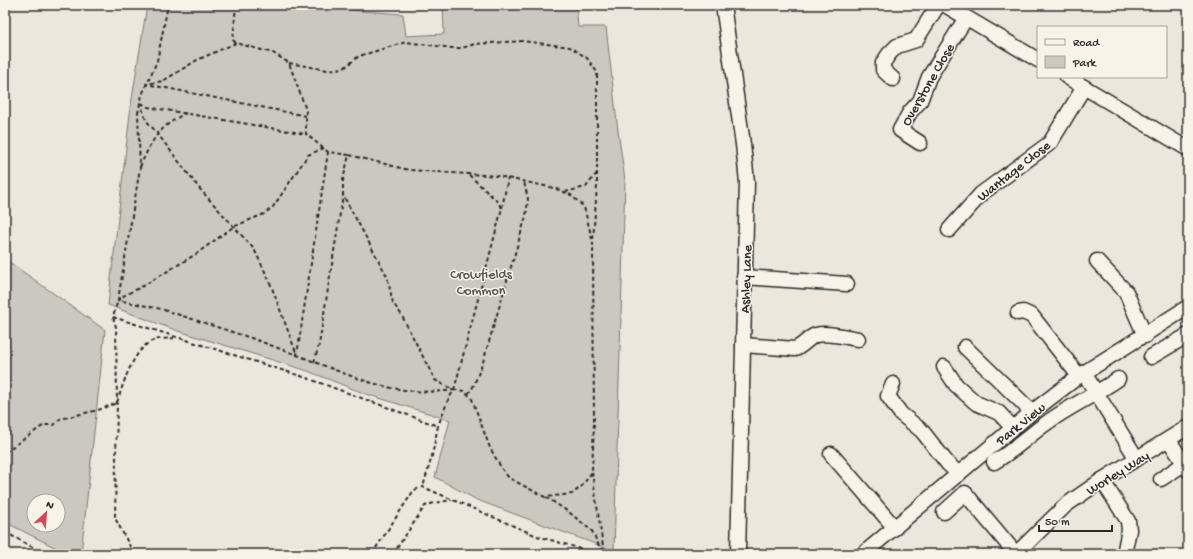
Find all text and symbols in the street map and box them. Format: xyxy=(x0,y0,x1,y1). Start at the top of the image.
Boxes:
legend xyxy=(1037,26,1167,78)
text: Road xyxy=(1073,37,1100,51)
street label: Overstone Close xyxy=(899,40,960,130)
text: Park xyxy=(1072,57,1098,71)
street label: Wantage Close xyxy=(974,138,1055,206)
street label: Ashley Lane xyxy=(738,244,757,313)
park label: Crowfields Common xyxy=(450,267,513,300)
street label: Park View xyxy=(993,400,1050,451)
street label: Worley Way xyxy=(1084,448,1153,500)
north arrow xyxy=(26,493,66,533)
text: N xyxy=(44,499,55,513)
scale bar xyxy=(1039,507,1112,533)
text: 50 m xyxy=(1045,516,1070,530)

